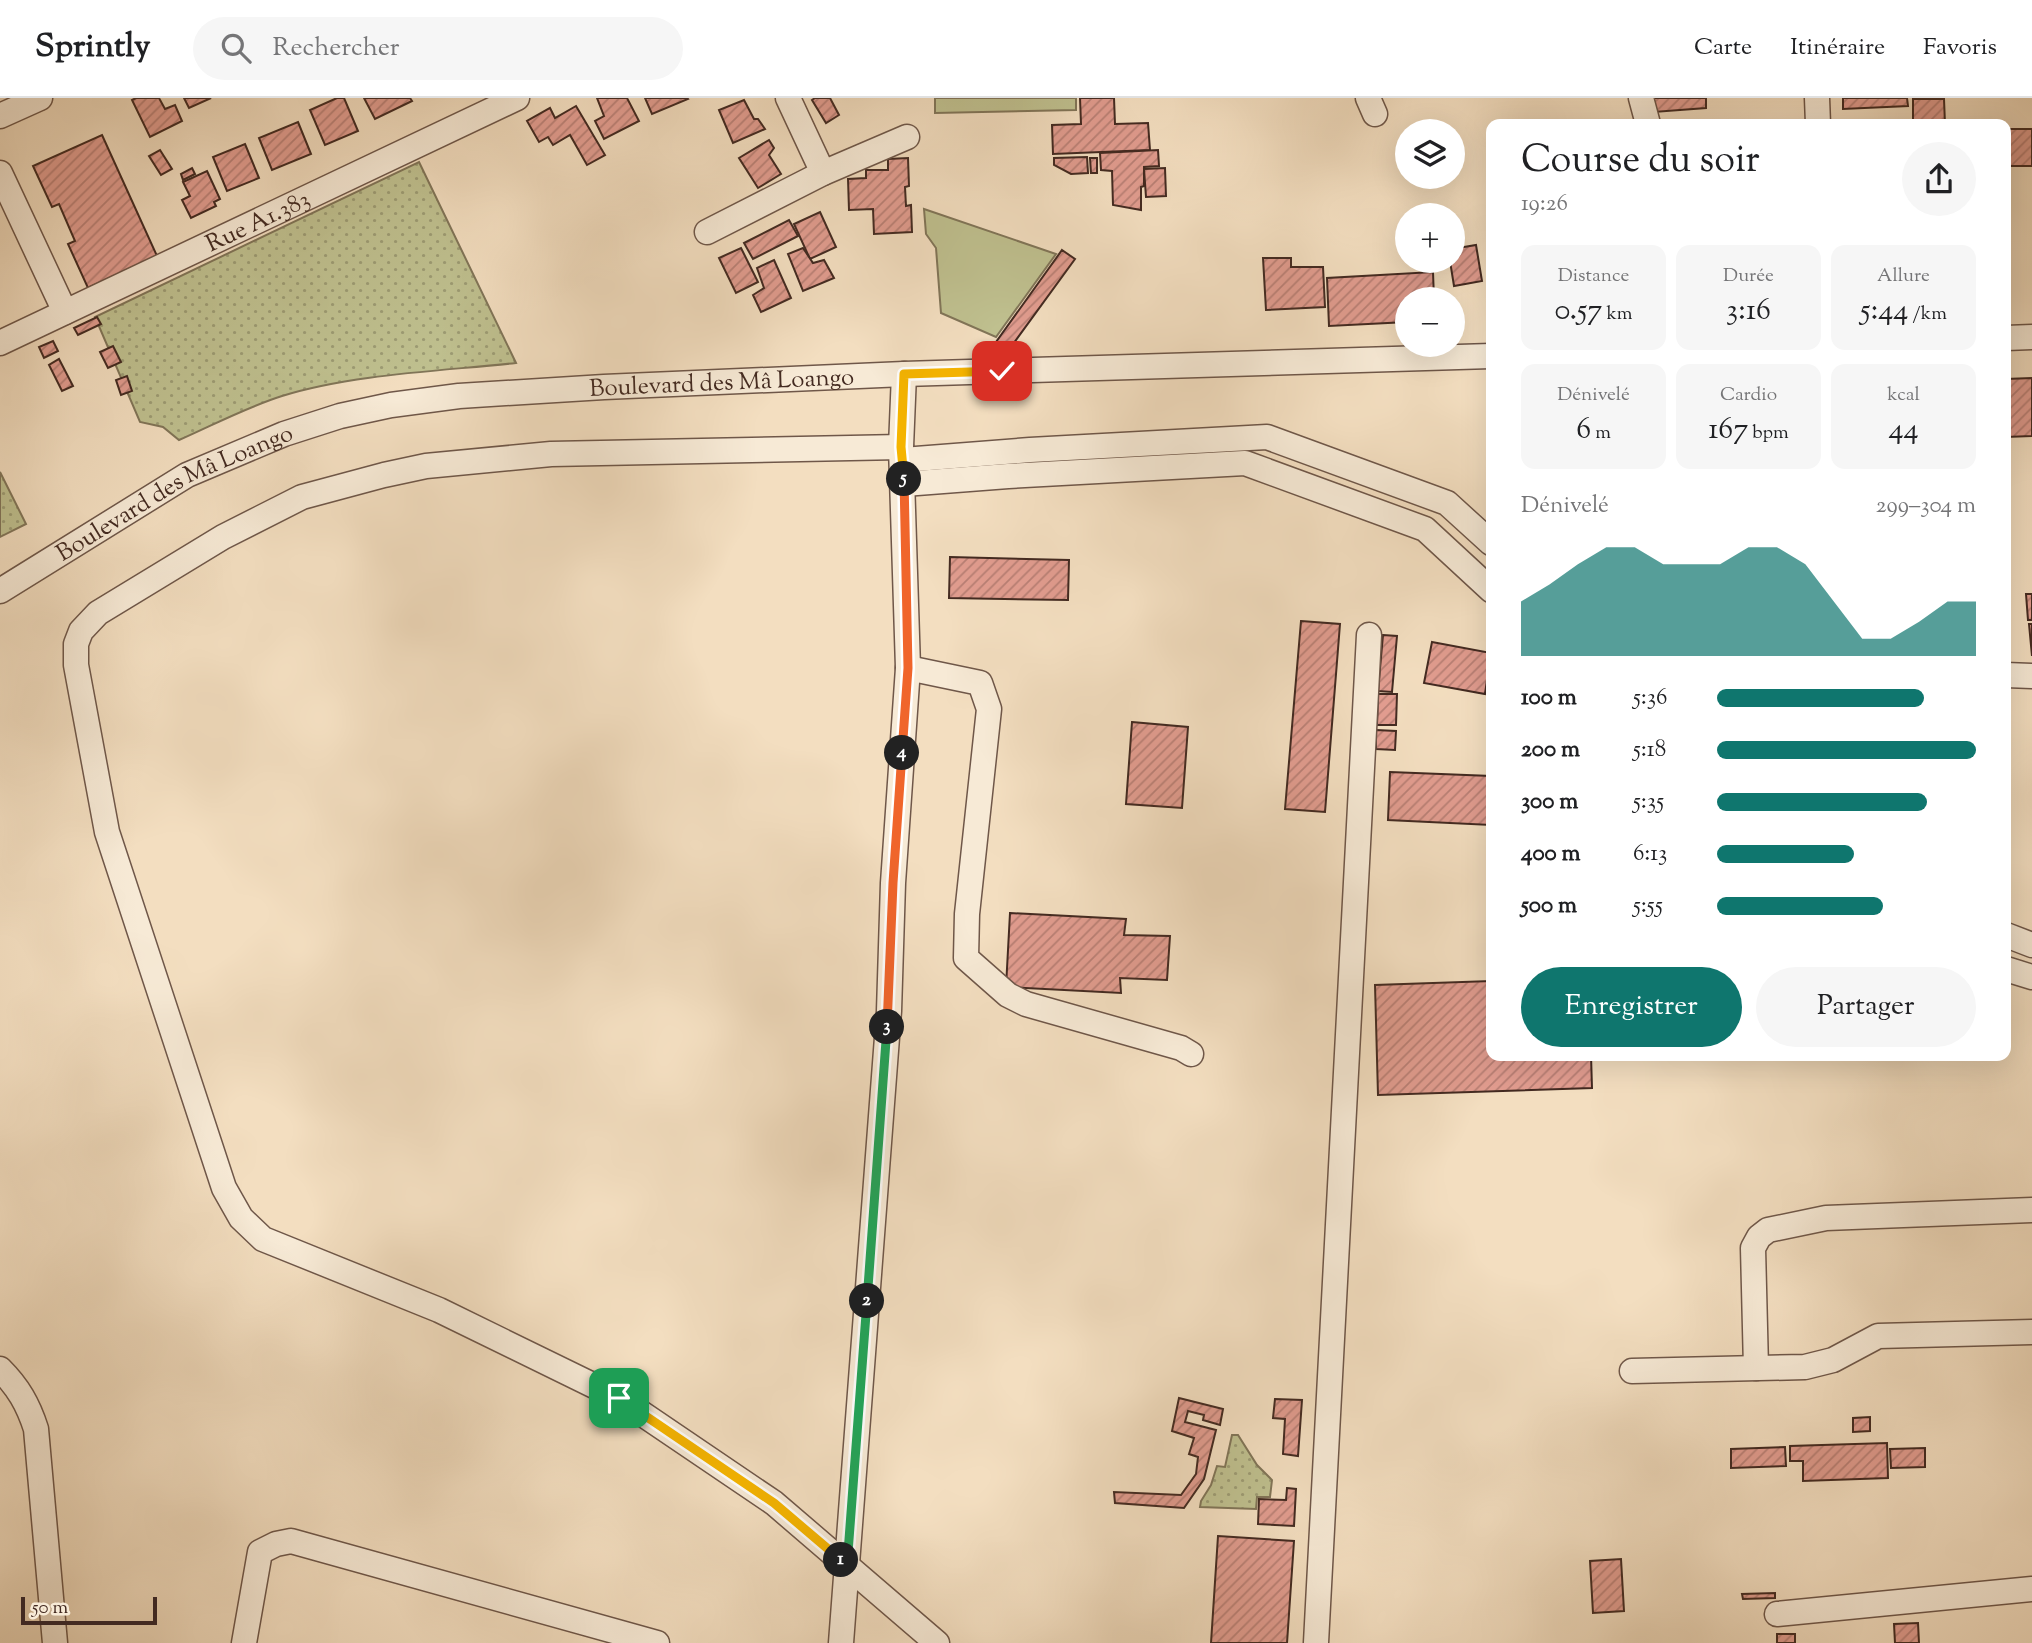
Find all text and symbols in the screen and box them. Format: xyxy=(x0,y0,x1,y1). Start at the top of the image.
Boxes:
search box xyxy=(193,17,683,80)
text: Sprintly xyxy=(35,24,151,72)
icon: search xyxy=(217,29,255,67)
text: Rechercher xyxy=(273,30,400,67)
text: Carte xyxy=(1694,31,1752,65)
text: Itinéraire xyxy=(1790,31,1885,65)
text: Favoris xyxy=(1923,31,1997,65)
map controls xyxy=(1395,119,1465,357)
button: layers xyxy=(1395,119,1465,189)
text: Course du soir xyxy=(1521,135,1760,189)
button: share xyxy=(1902,142,1976,216)
street label: Rue A1.383 xyxy=(201,183,316,262)
text: 19:26 xyxy=(1521,188,1568,221)
button: + xyxy=(1395,203,1465,273)
text: Distance xyxy=(1558,263,1629,290)
text: Durée xyxy=(1723,263,1774,290)
text: Allure xyxy=(1877,263,1930,290)
button: − xyxy=(1395,287,1465,357)
text: 0.57 xyxy=(1554,290,1602,333)
text: 3:16 xyxy=(1726,290,1771,333)
text: 5:44 xyxy=(1860,290,1908,333)
text: km xyxy=(1602,301,1633,328)
text: /km xyxy=(1908,301,1947,328)
pin xyxy=(972,341,1032,401)
icon: check xyxy=(983,352,1021,390)
street label: Boulevard des Mâ Loango xyxy=(588,361,855,407)
text: Dénivelé xyxy=(1557,382,1630,409)
text: Cardio xyxy=(1720,382,1777,409)
text: kcal xyxy=(1887,382,1920,409)
text: 6 xyxy=(1576,409,1591,452)
text: 167 xyxy=(1708,409,1748,452)
text: 44 xyxy=(1888,409,1919,452)
street label: Boulevard des Mâ Loango xyxy=(50,417,298,571)
text: m xyxy=(1591,420,1611,447)
text: bpm xyxy=(1748,420,1789,447)
pin: 5 xyxy=(886,462,922,496)
text: 5 xyxy=(900,465,907,492)
text: Dénivelé xyxy=(1521,490,1609,523)
text: 299–304 m xyxy=(1876,490,1976,523)
text: 100 m xyxy=(1521,682,1577,715)
text: 5:36 xyxy=(1633,682,1667,715)
text: 200 m xyxy=(1521,734,1580,767)
text: 5:18 xyxy=(1633,734,1666,767)
pin: 4 xyxy=(884,736,920,770)
text: 4 xyxy=(897,739,906,766)
text: 300 m xyxy=(1521,786,1578,819)
text: 5:35 xyxy=(1633,786,1664,819)
text: 400 m xyxy=(1521,838,1581,871)
text: 6:13 xyxy=(1633,838,1667,871)
text: 500 m xyxy=(1521,890,1577,923)
text: 5:55 xyxy=(1633,890,1663,923)
button: Enregistrer xyxy=(1521,967,1742,1047)
button: Partager xyxy=(1756,967,1976,1047)
pin: 3 xyxy=(870,1010,904,1044)
text: 3 xyxy=(883,1013,890,1040)
pin: 2 xyxy=(850,1284,884,1318)
text: 2 xyxy=(862,1287,871,1314)
pin xyxy=(589,1368,649,1428)
icon: arrive xyxy=(600,1379,638,1417)
pin: 1 xyxy=(824,1542,858,1578)
text: 1 xyxy=(837,1546,844,1573)
scale bar xyxy=(21,1594,158,1626)
text: 50 m xyxy=(32,1595,68,1622)

